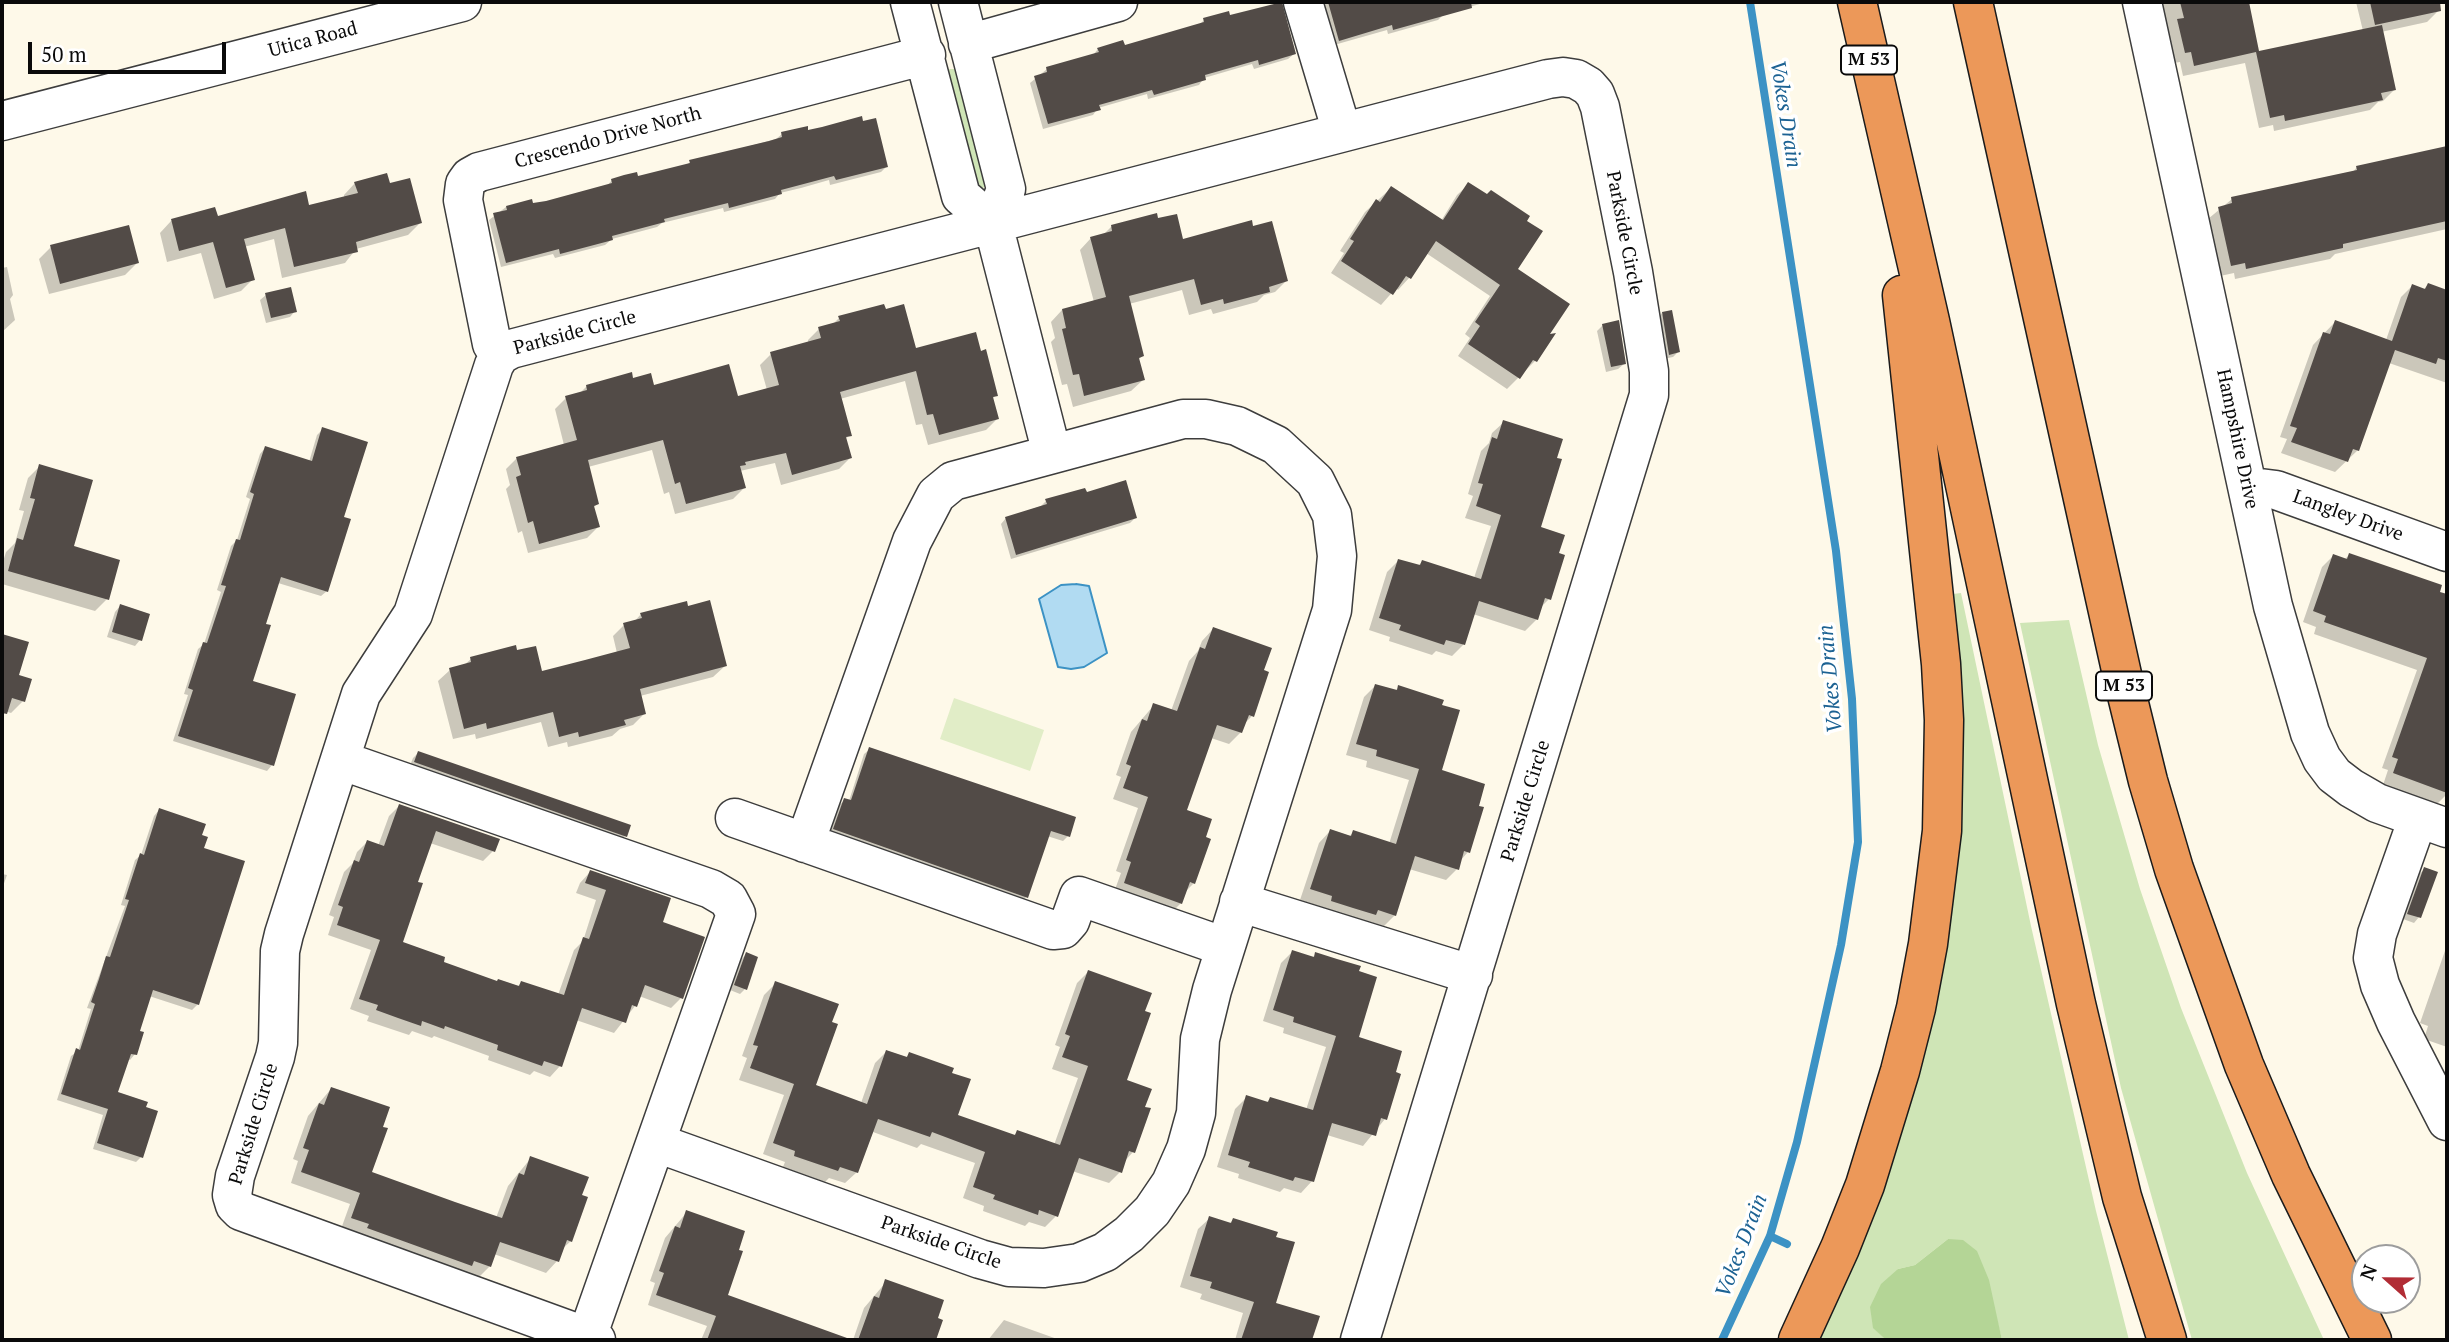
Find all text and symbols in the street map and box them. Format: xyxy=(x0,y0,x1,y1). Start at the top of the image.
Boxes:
street label: Utica Road xyxy=(266,17,360,63)
scale bar xyxy=(32,28,229,72)
text: 50 m xyxy=(41,40,87,68)
road number: M 53 xyxy=(1841,46,1897,74)
water label: Vokes Drain xyxy=(1764,58,1806,170)
street label: Crescendo Drive North xyxy=(512,102,704,174)
street label: Parkside Circle xyxy=(1601,169,1647,297)
street label: Parkside Circle xyxy=(511,306,639,360)
street label: Hampshire Drive xyxy=(2211,367,2263,511)
street label: Langley Drive xyxy=(2290,485,2406,547)
water label: Vokes Drain xyxy=(1814,624,1848,734)
road number: M 53 xyxy=(2096,672,2152,700)
street label: Parkside Circle xyxy=(1497,737,1555,865)
street label: Parkside Circle xyxy=(225,1060,283,1188)
water label: Vokes Drain xyxy=(1711,1191,1773,1301)
street label: Parkside Circle xyxy=(878,1212,1004,1274)
north arrow xyxy=(2351,1244,2421,1314)
text: N xyxy=(2354,1261,2382,1283)

